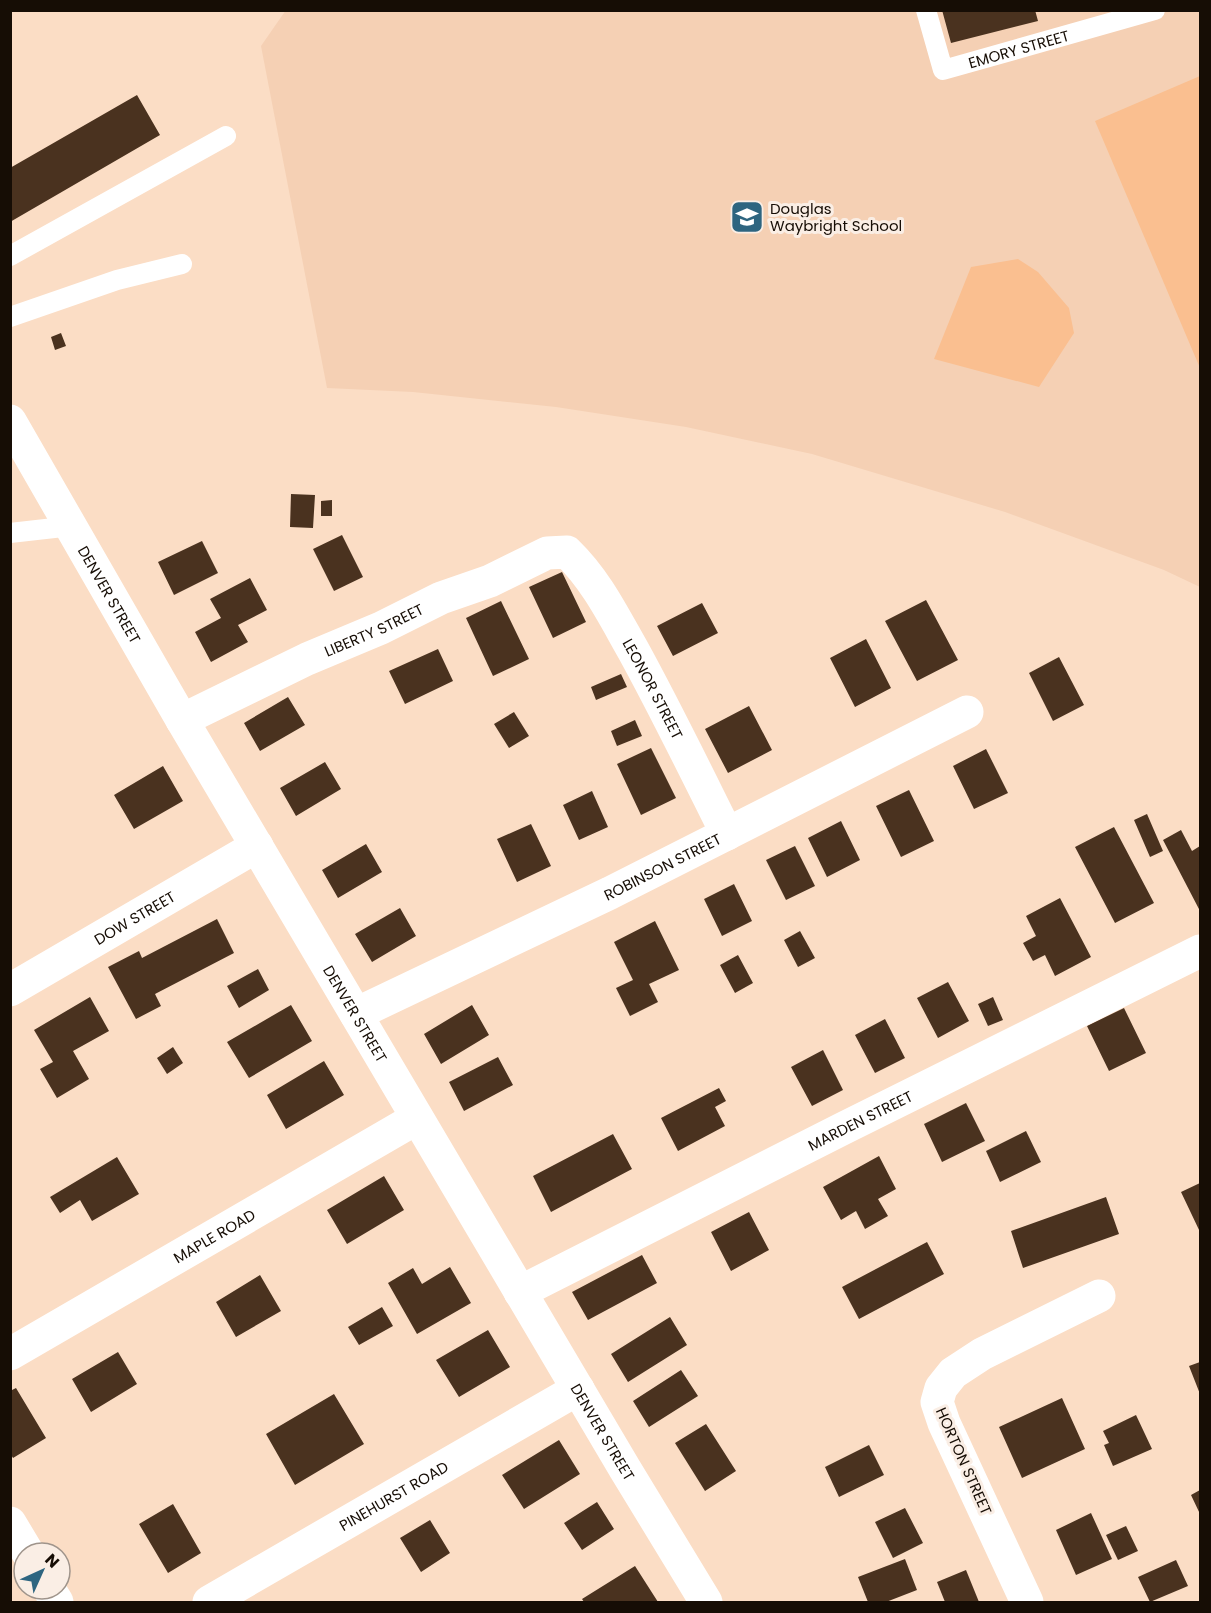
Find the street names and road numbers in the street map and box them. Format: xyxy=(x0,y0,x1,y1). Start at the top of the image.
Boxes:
street label: EMORY STREET xyxy=(966,24,1072,73)
street label: DENVER STREET xyxy=(73,542,146,647)
street label: LIBERTY STREET xyxy=(321,598,427,661)
street label: LEONOR STREET xyxy=(618,634,688,743)
street label: ROBINSON STREET xyxy=(600,828,725,905)
street label: DOW STREET xyxy=(90,886,179,949)
street label: DENVER STREET xyxy=(319,961,393,1066)
street label: MARDEN STREET xyxy=(804,1085,916,1155)
street label: MAPLE ROAD xyxy=(169,1204,259,1268)
street label: DENVER STREET xyxy=(566,1379,640,1484)
street label: HORTON STREET xyxy=(931,1404,997,1518)
street label: PINEHURST ROAD xyxy=(335,1456,452,1535)

